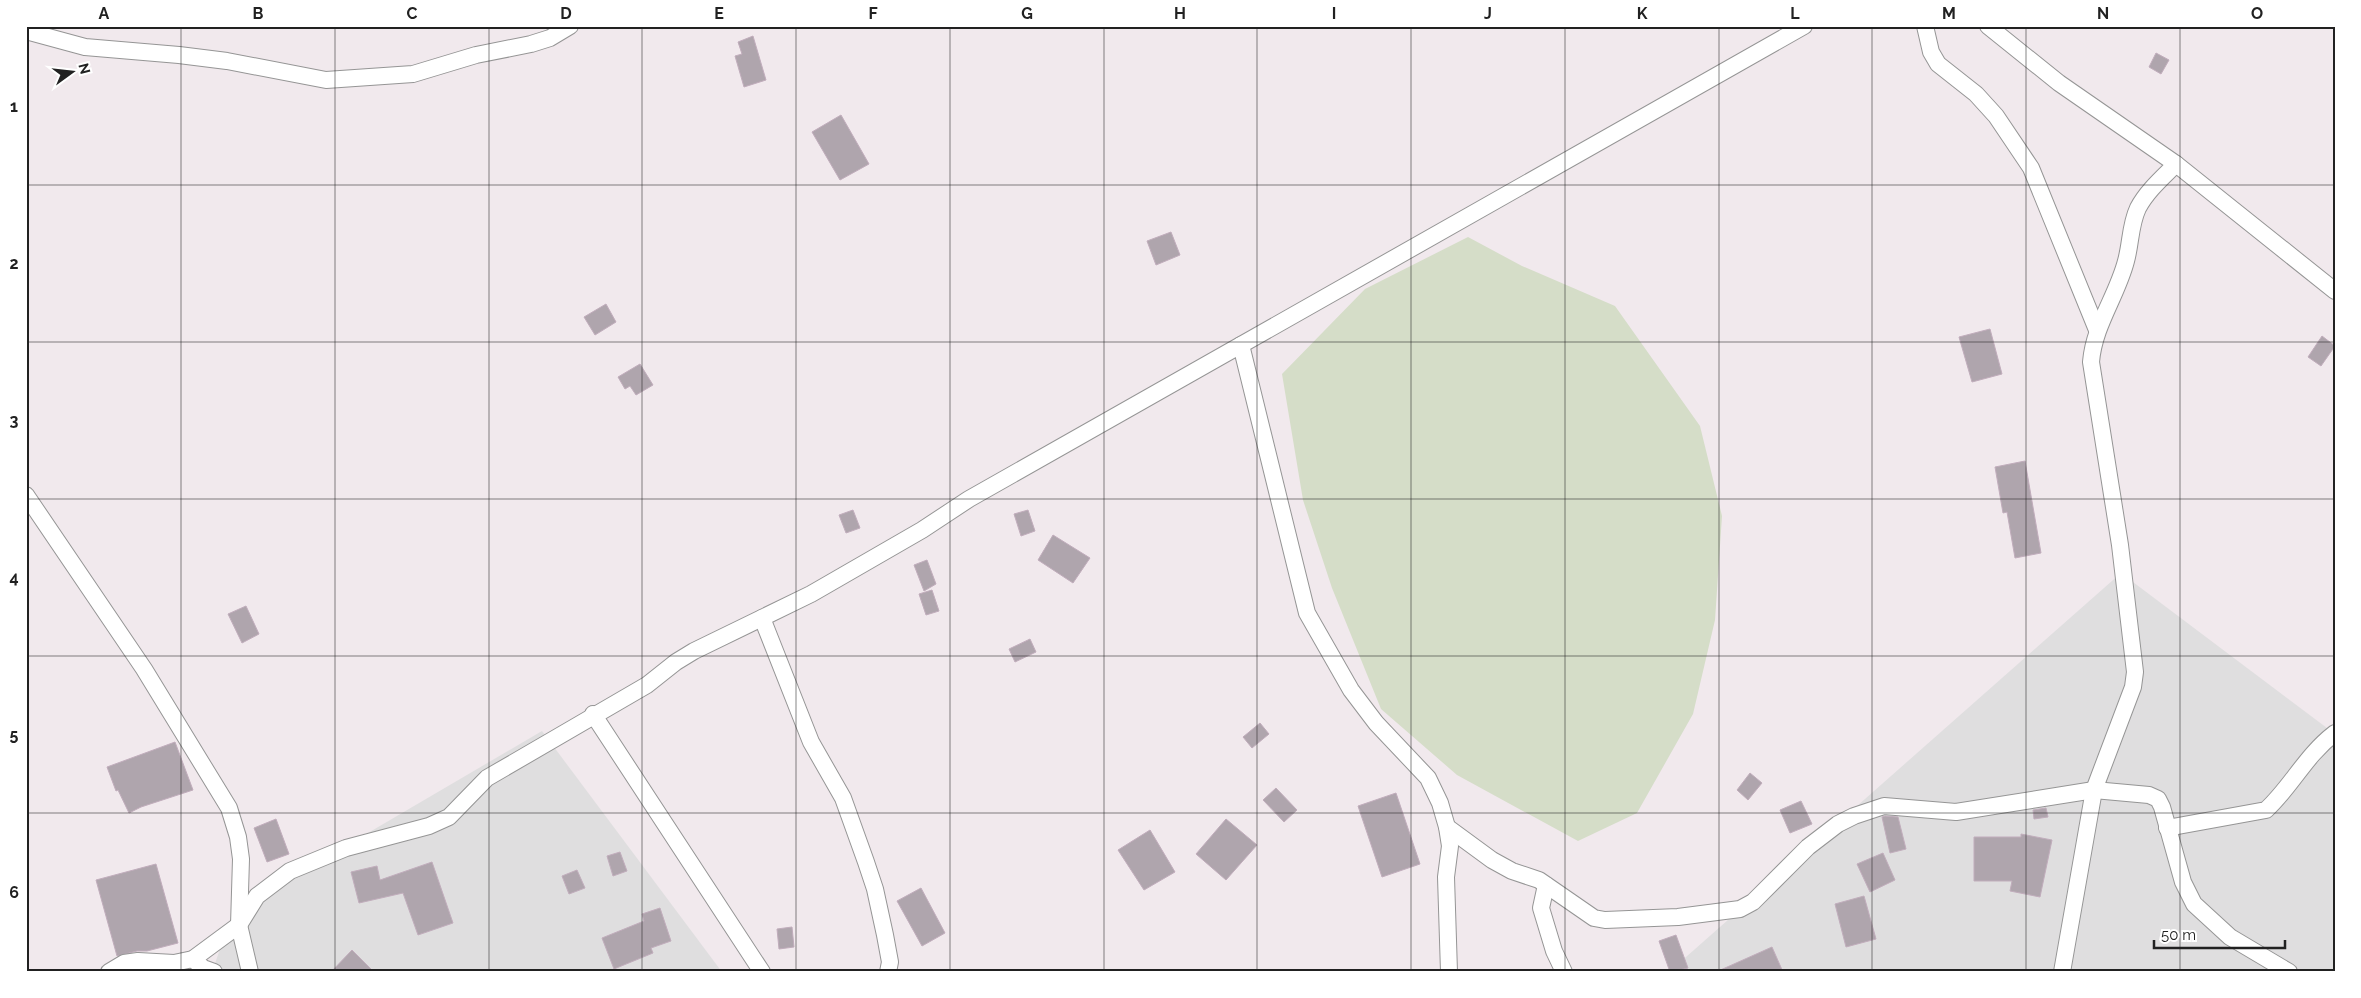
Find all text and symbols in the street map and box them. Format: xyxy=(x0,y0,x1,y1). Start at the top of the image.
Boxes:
text: A xyxy=(99,4,110,23)
text: B xyxy=(253,4,264,23)
text: C xyxy=(407,4,418,23)
text: D xyxy=(560,4,572,23)
text: E xyxy=(714,4,724,23)
text: F xyxy=(868,4,878,23)
text: G xyxy=(1021,4,1033,23)
text: H xyxy=(1174,4,1186,23)
text: I xyxy=(1332,4,1336,23)
text: J xyxy=(1484,4,1492,23)
text: K xyxy=(1637,4,1648,23)
text: L xyxy=(1790,4,1800,23)
text: M xyxy=(1942,4,1956,23)
text: N xyxy=(2097,4,2109,23)
text: O xyxy=(2251,4,2263,23)
north arrow xyxy=(48,48,98,98)
text: N xyxy=(75,61,94,76)
text: 1 xyxy=(10,97,18,116)
text: 2 xyxy=(9,254,19,273)
text: 3 xyxy=(10,411,19,430)
text: 4 xyxy=(9,568,19,587)
text: 5 xyxy=(10,725,19,744)
text: 6 xyxy=(9,883,19,902)
scale bar xyxy=(2154,918,2285,950)
text: 50 m xyxy=(2161,926,2196,944)

